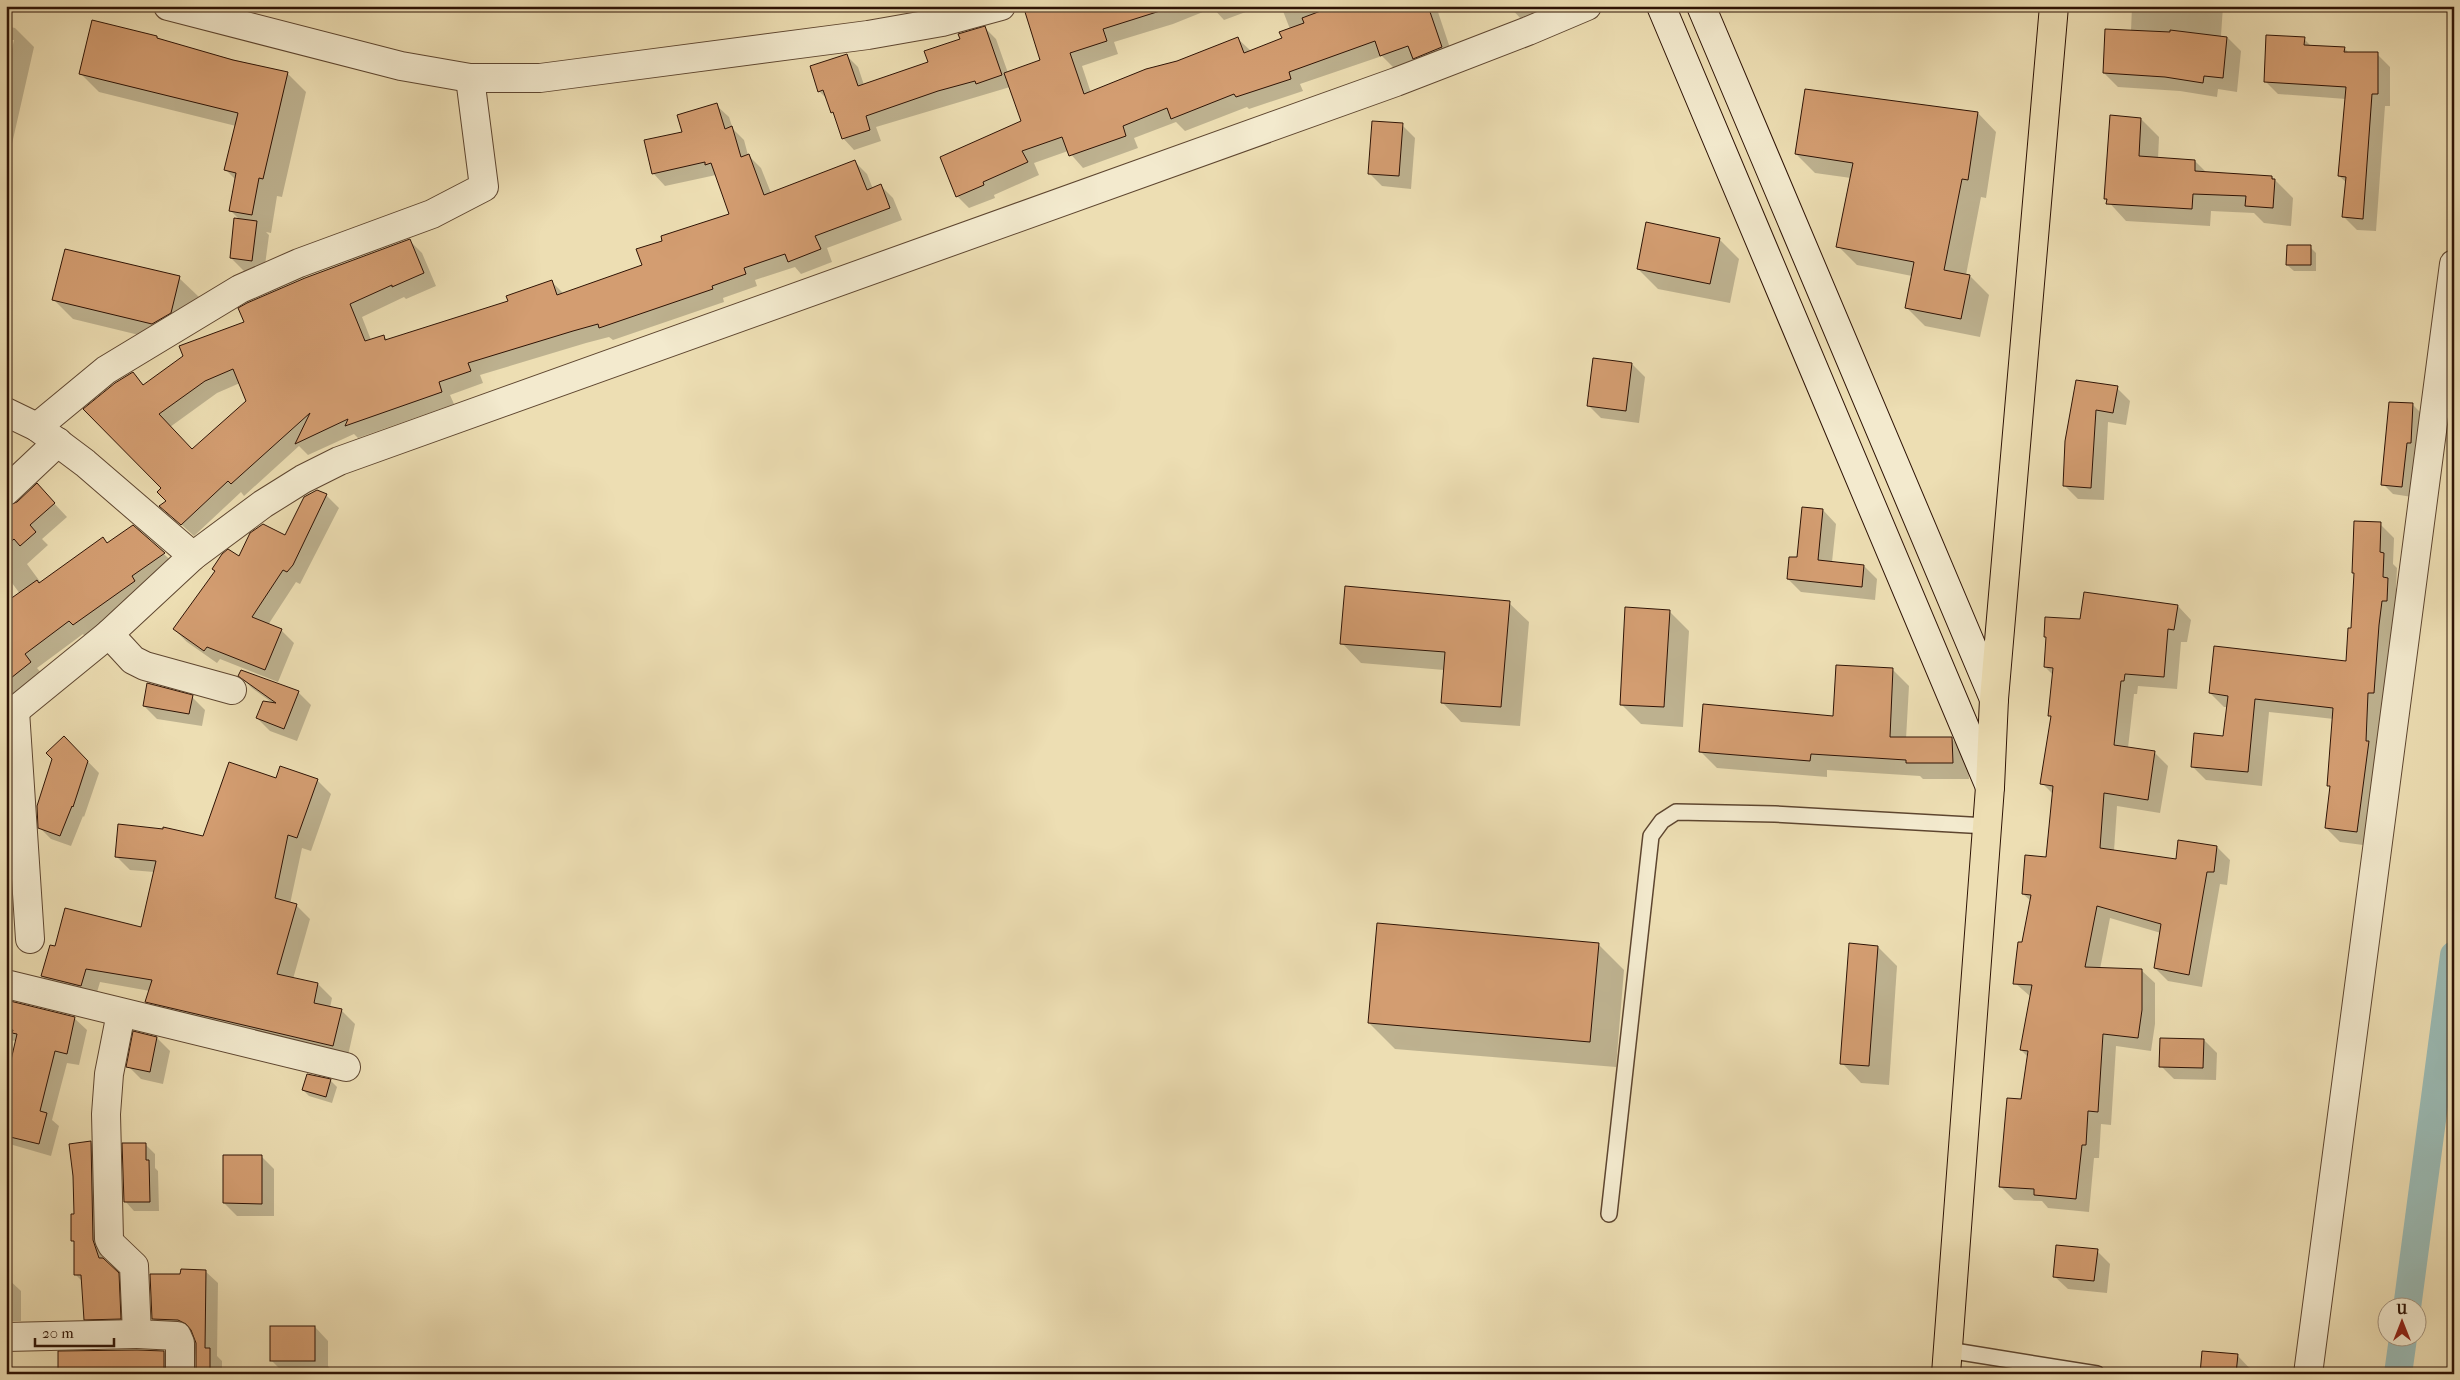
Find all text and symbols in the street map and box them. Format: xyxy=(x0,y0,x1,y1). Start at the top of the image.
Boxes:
north arrow xyxy=(2378,1298,2428,1348)
text: U xyxy=(2396,1301,2408,1318)
scale bar xyxy=(35,1315,114,1347)
text: 20 m xyxy=(42,1324,74,1342)

